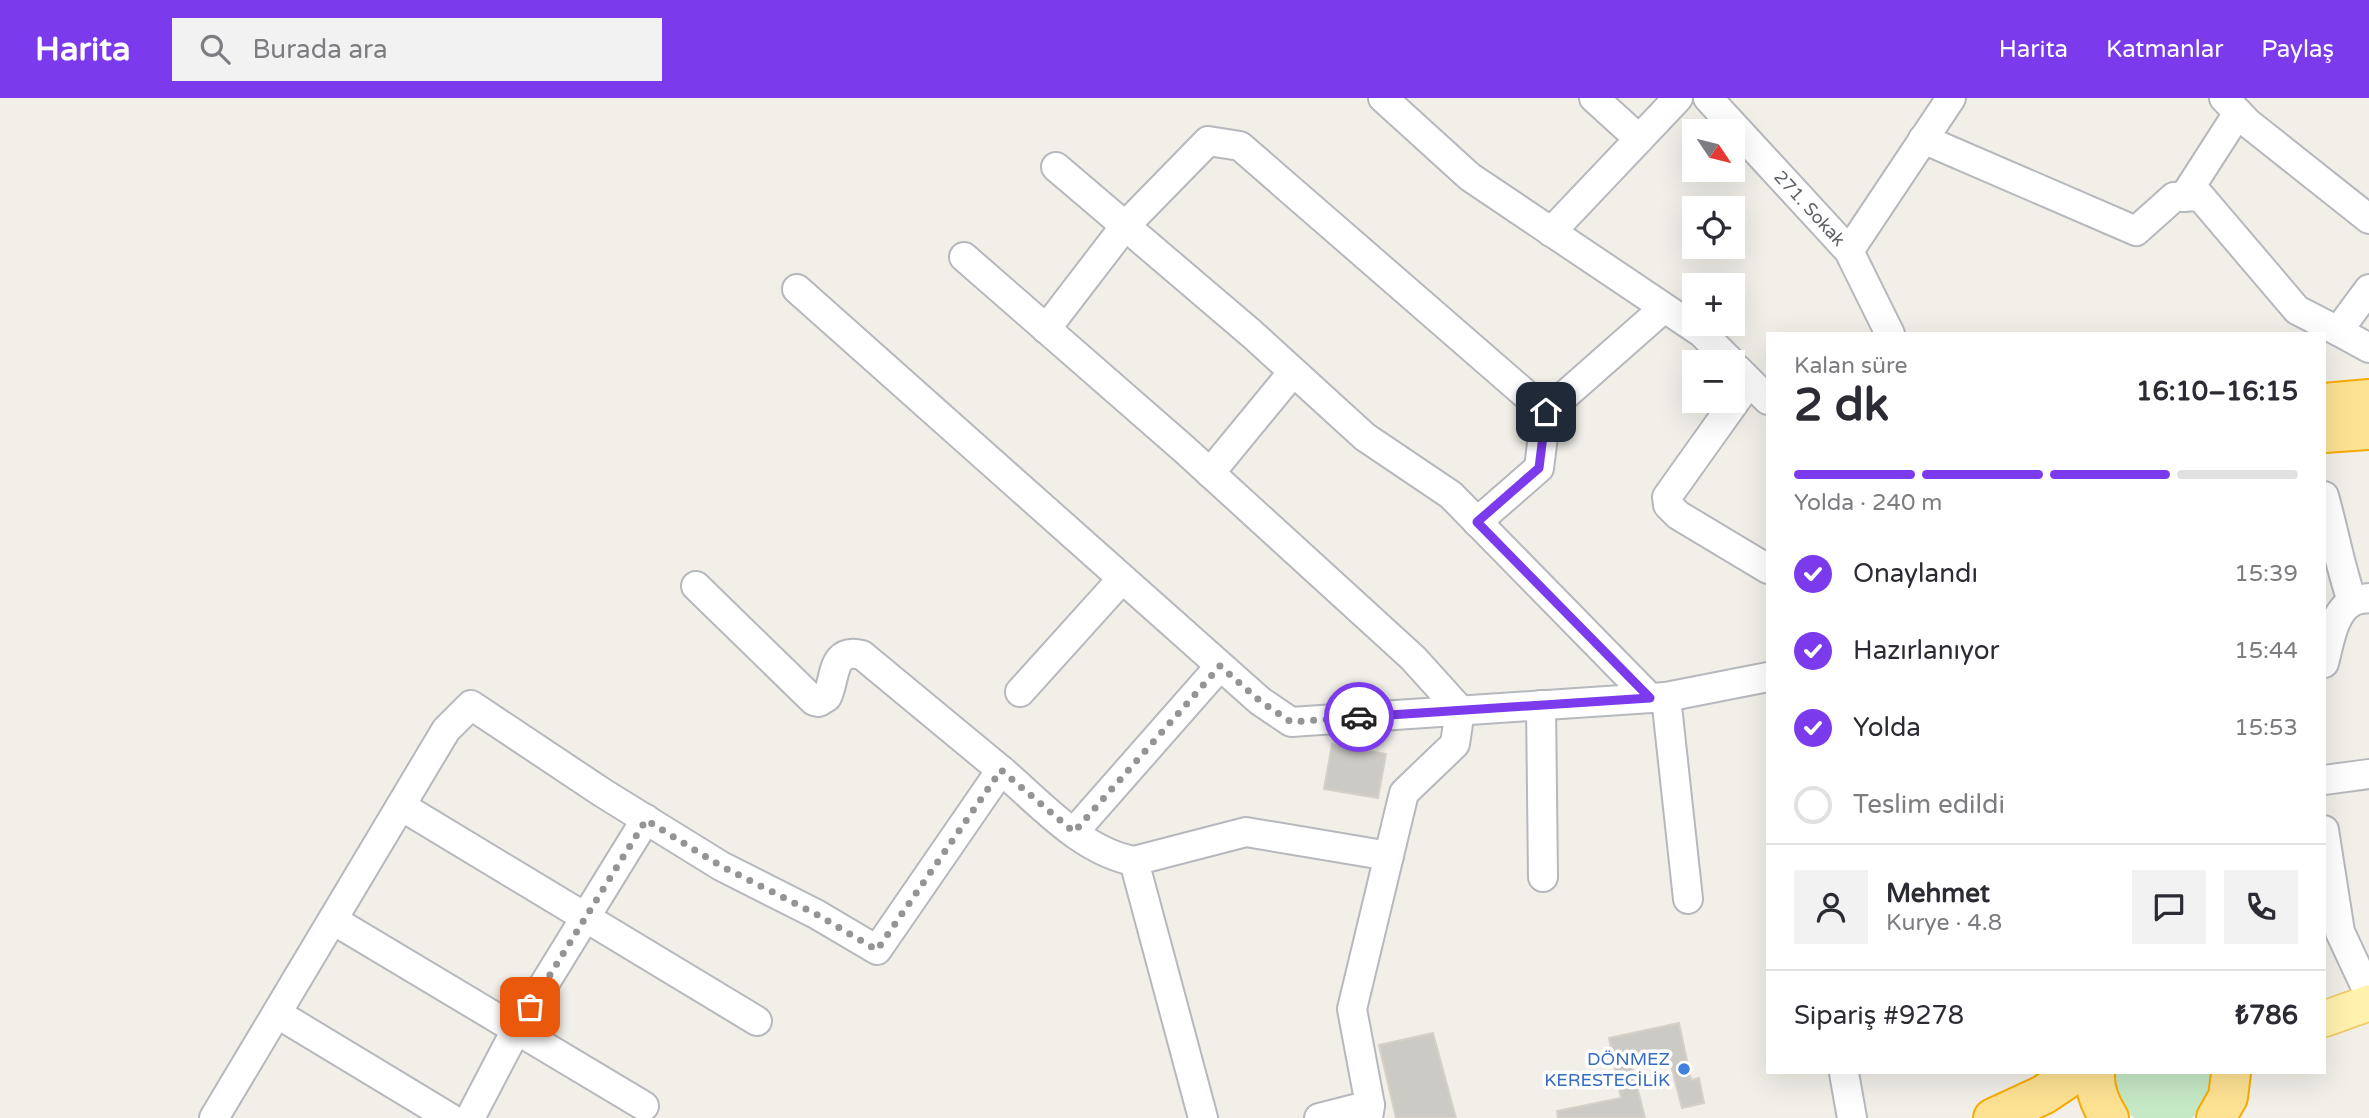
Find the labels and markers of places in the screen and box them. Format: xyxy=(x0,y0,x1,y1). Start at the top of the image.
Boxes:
pin xyxy=(1516,382,1576,442)
pin xyxy=(500,977,560,1037)
place label: DÖNMEZ KERESTECİLİK xyxy=(1544,1048,1670,1091)
marker: DÖNMEZ KERESTECİLİK xyxy=(1676,1061,1692,1077)

